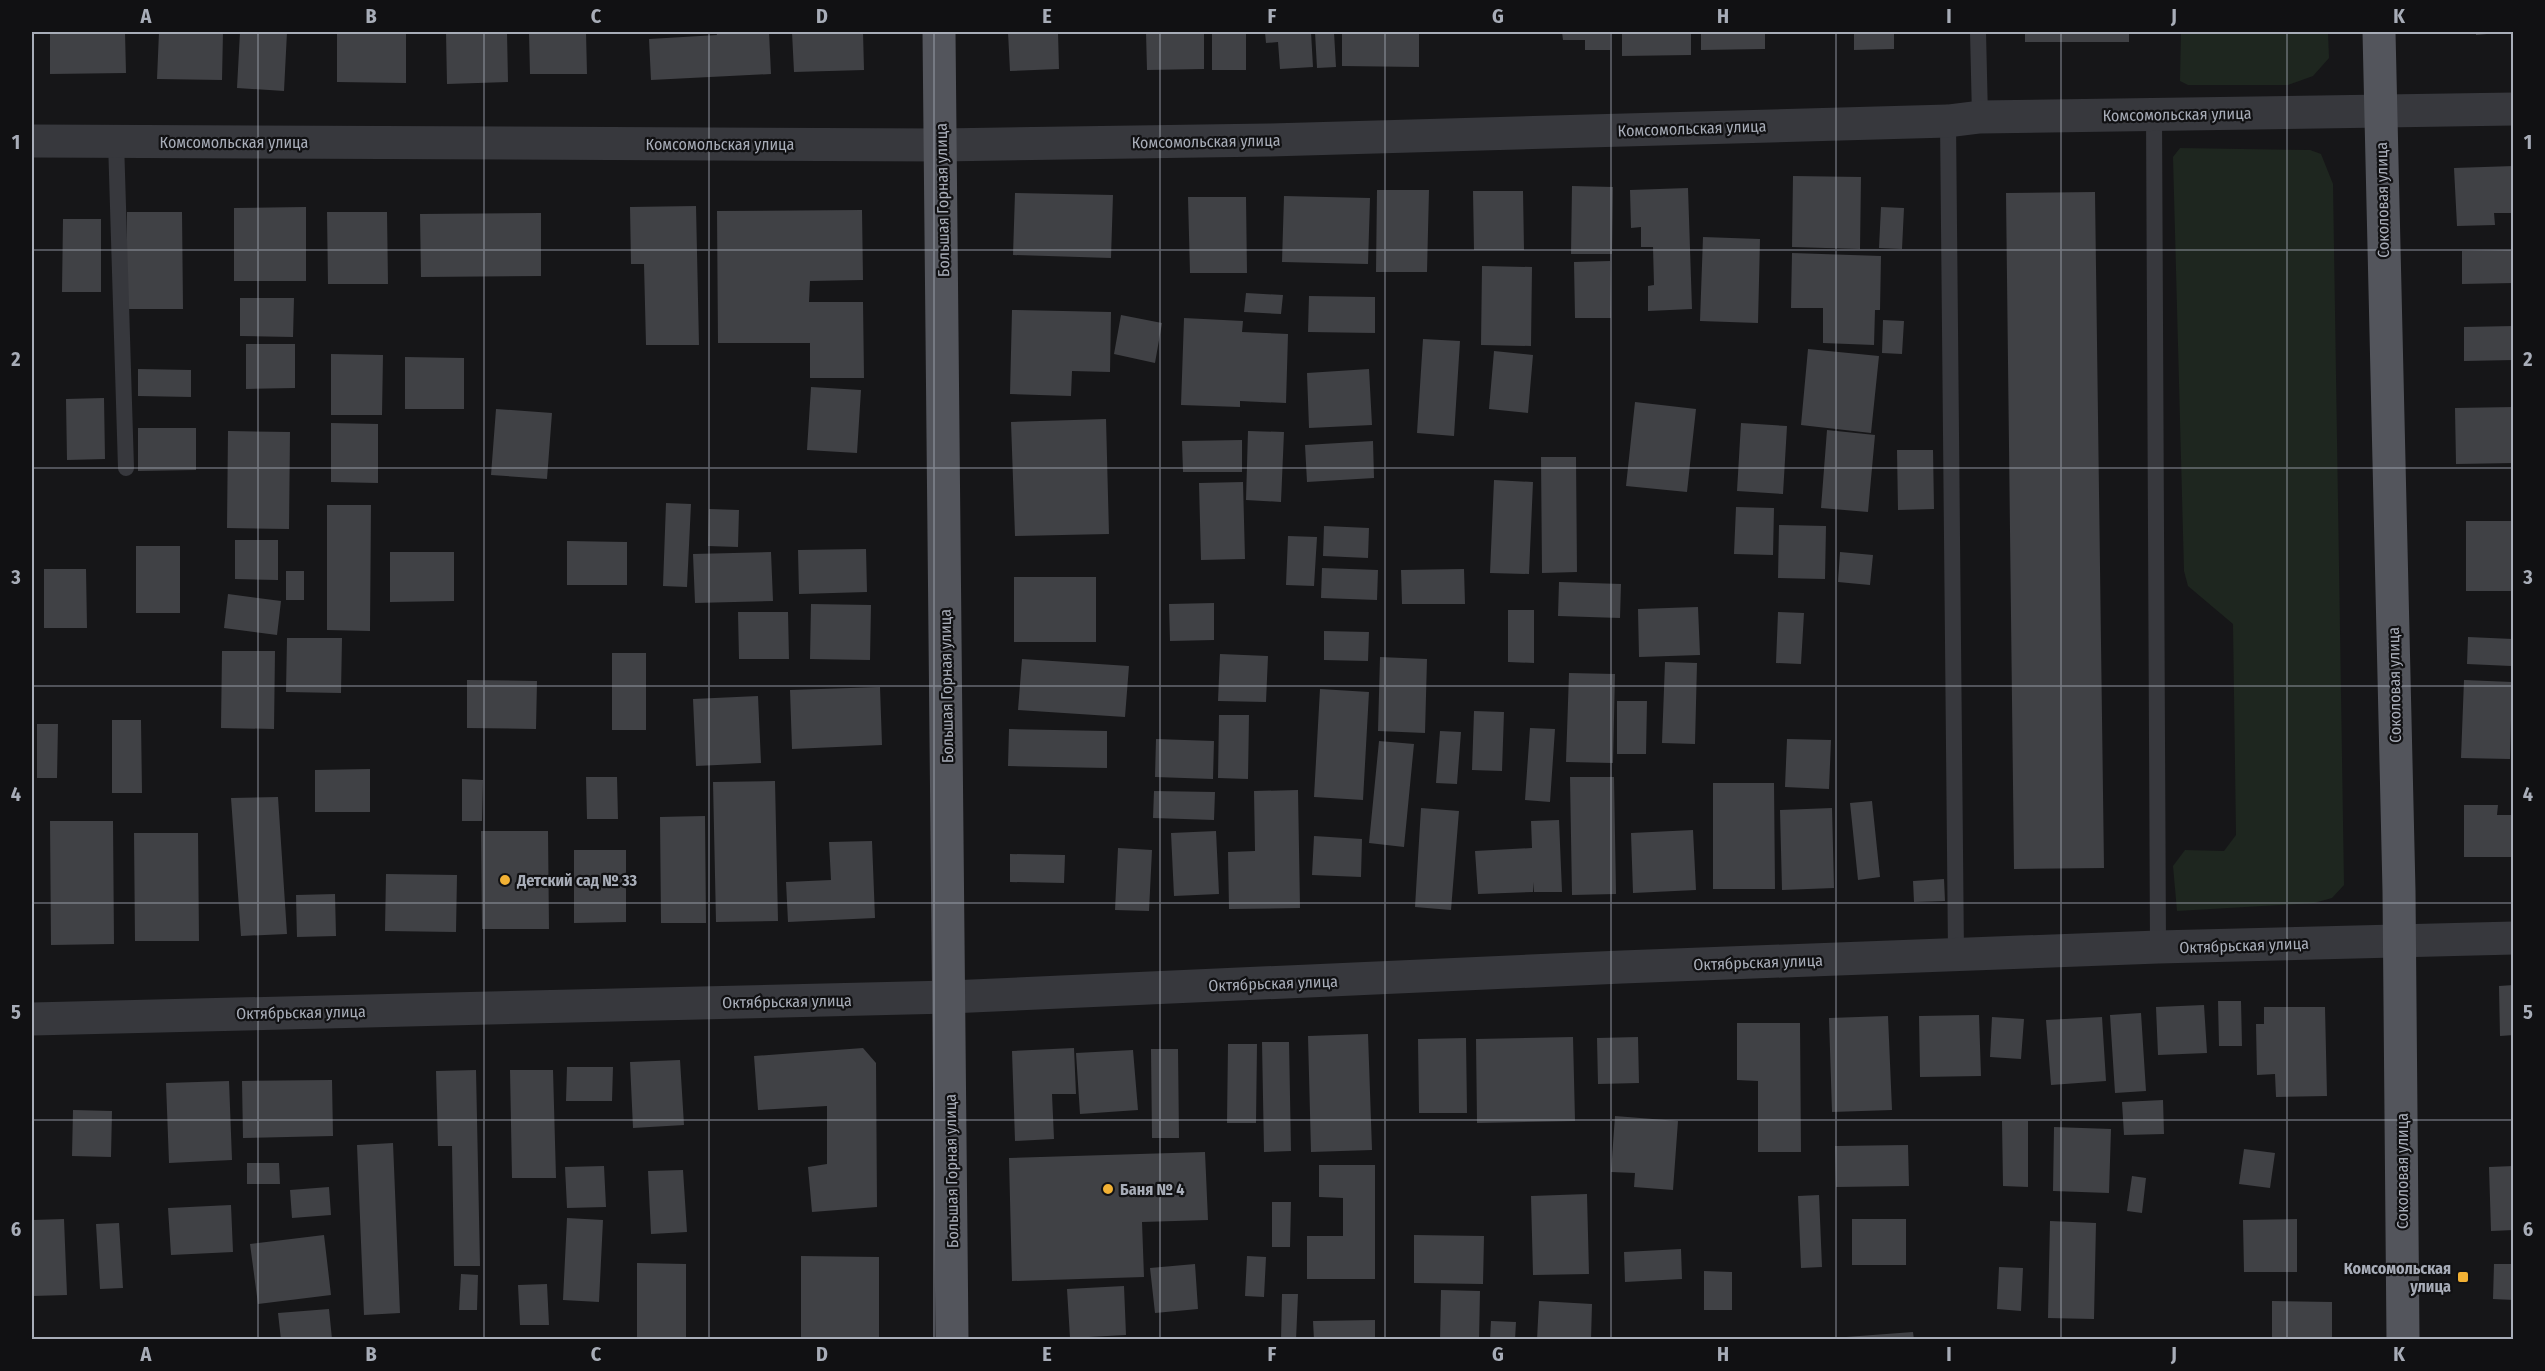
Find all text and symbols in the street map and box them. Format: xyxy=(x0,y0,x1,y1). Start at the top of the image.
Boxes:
text: A xyxy=(140,4,153,28)
text: B xyxy=(365,4,377,28)
text: C xyxy=(591,4,602,28)
text: D xyxy=(816,4,828,28)
text: E xyxy=(1042,4,1052,28)
text: F xyxy=(1268,4,1277,28)
text: G xyxy=(1492,4,1504,28)
text: H xyxy=(1717,4,1729,28)
text: I xyxy=(1946,4,1952,28)
text: J xyxy=(2170,4,2177,28)
text: K xyxy=(2393,4,2405,28)
street label: Комсомольская улица xyxy=(2102,104,2252,125)
street label: Комсомольская улица xyxy=(1617,116,1767,141)
street label: Большая Горная улица xyxy=(932,123,953,277)
text: 1 xyxy=(12,130,20,154)
text: 1 xyxy=(2524,130,2532,154)
street label: Комсомольская улица xyxy=(1131,131,1281,152)
street label: Комсомольская улица xyxy=(160,133,309,152)
street label: Комсомольская улица xyxy=(646,135,795,154)
street label: Соколовая улица xyxy=(2372,142,2393,258)
text: 2 xyxy=(10,347,21,371)
text: 2 xyxy=(2522,347,2533,371)
text: 3 xyxy=(10,565,21,589)
text: 3 xyxy=(2522,565,2533,589)
street label: Большая Горная улица xyxy=(936,609,957,763)
street label: Соколовая улица xyxy=(2384,627,2405,743)
text: 4 xyxy=(11,782,21,806)
text: 4 xyxy=(2523,782,2533,806)
place label: Детский сад № 33 xyxy=(516,871,637,890)
marker: Детский сад № 33 xyxy=(498,873,512,887)
street label: Октябрьская улица xyxy=(2179,934,2309,957)
street label: Октябрьская улица xyxy=(1693,951,1823,974)
street label: Октябрьская улица xyxy=(1208,972,1338,995)
street label: Октябрьская улица xyxy=(722,991,852,1012)
text: 5 xyxy=(11,1000,21,1024)
text: 5 xyxy=(2523,1000,2533,1024)
street label: Октябрьская улица xyxy=(236,1002,366,1023)
street label: Большая Горная улица xyxy=(941,1094,962,1248)
street label: Соколовая улица xyxy=(2393,1113,2412,1229)
place label: Баня № 4 xyxy=(1120,1180,1184,1199)
marker: Баня № 4 xyxy=(1101,1182,1115,1196)
text: 6 xyxy=(11,1217,21,1241)
text: 6 xyxy=(2523,1217,2533,1241)
place label: Комсомольская улица xyxy=(2344,1259,2451,1296)
marker: Комсомольская улица xyxy=(2456,1270,2470,1284)
text: A xyxy=(140,1342,153,1366)
text: B xyxy=(365,1342,377,1366)
text: C xyxy=(591,1342,602,1366)
text: D xyxy=(816,1342,828,1366)
text: E xyxy=(1042,1342,1052,1366)
text: F xyxy=(1268,1342,1277,1366)
text: G xyxy=(1492,1342,1504,1366)
text: H xyxy=(1717,1342,1729,1366)
text: I xyxy=(1946,1342,1952,1366)
text: J xyxy=(2170,1342,2177,1366)
text: K xyxy=(2393,1342,2405,1366)

